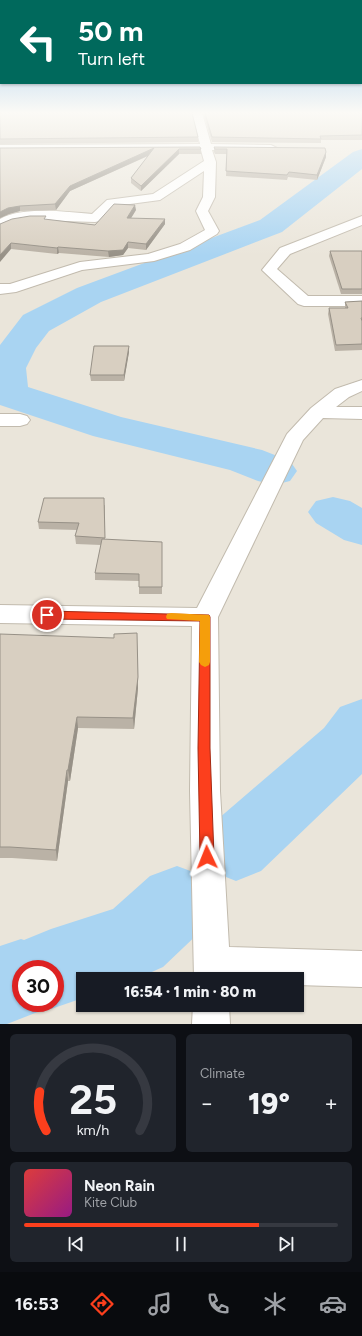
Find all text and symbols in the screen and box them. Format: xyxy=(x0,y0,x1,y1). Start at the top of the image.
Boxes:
text: 50 m xyxy=(78,14,144,48)
icon: left xyxy=(12,16,64,68)
text: Turn left xyxy=(78,48,145,70)
pin xyxy=(30,598,64,632)
icon: arrive xyxy=(36,604,58,626)
position arrow xyxy=(186,836,228,878)
speed limit sign: 30 xyxy=(12,960,64,1012)
text: 16:54 · 1 min · 80 m xyxy=(124,983,256,1001)
text: Climate xyxy=(200,1066,245,1081)
text: 25 xyxy=(69,1074,117,1124)
text: 19° xyxy=(248,1085,290,1122)
text: − xyxy=(200,1090,214,1117)
text: + xyxy=(324,1090,338,1117)
text: km/h xyxy=(77,1121,109,1139)
text: Neon Rain xyxy=(84,1177,155,1195)
text: Kite Club xyxy=(84,1195,137,1210)
icon: previous xyxy=(65,1233,87,1255)
icon: pause xyxy=(170,1233,192,1255)
icon: next xyxy=(275,1233,297,1255)
icon: directions xyxy=(88,1290,116,1318)
icon: music xyxy=(146,1290,174,1318)
icon: phone xyxy=(204,1290,232,1318)
icon: climate xyxy=(261,1290,289,1318)
icon: car xyxy=(319,1290,347,1318)
text: 16:53 xyxy=(15,1293,59,1315)

